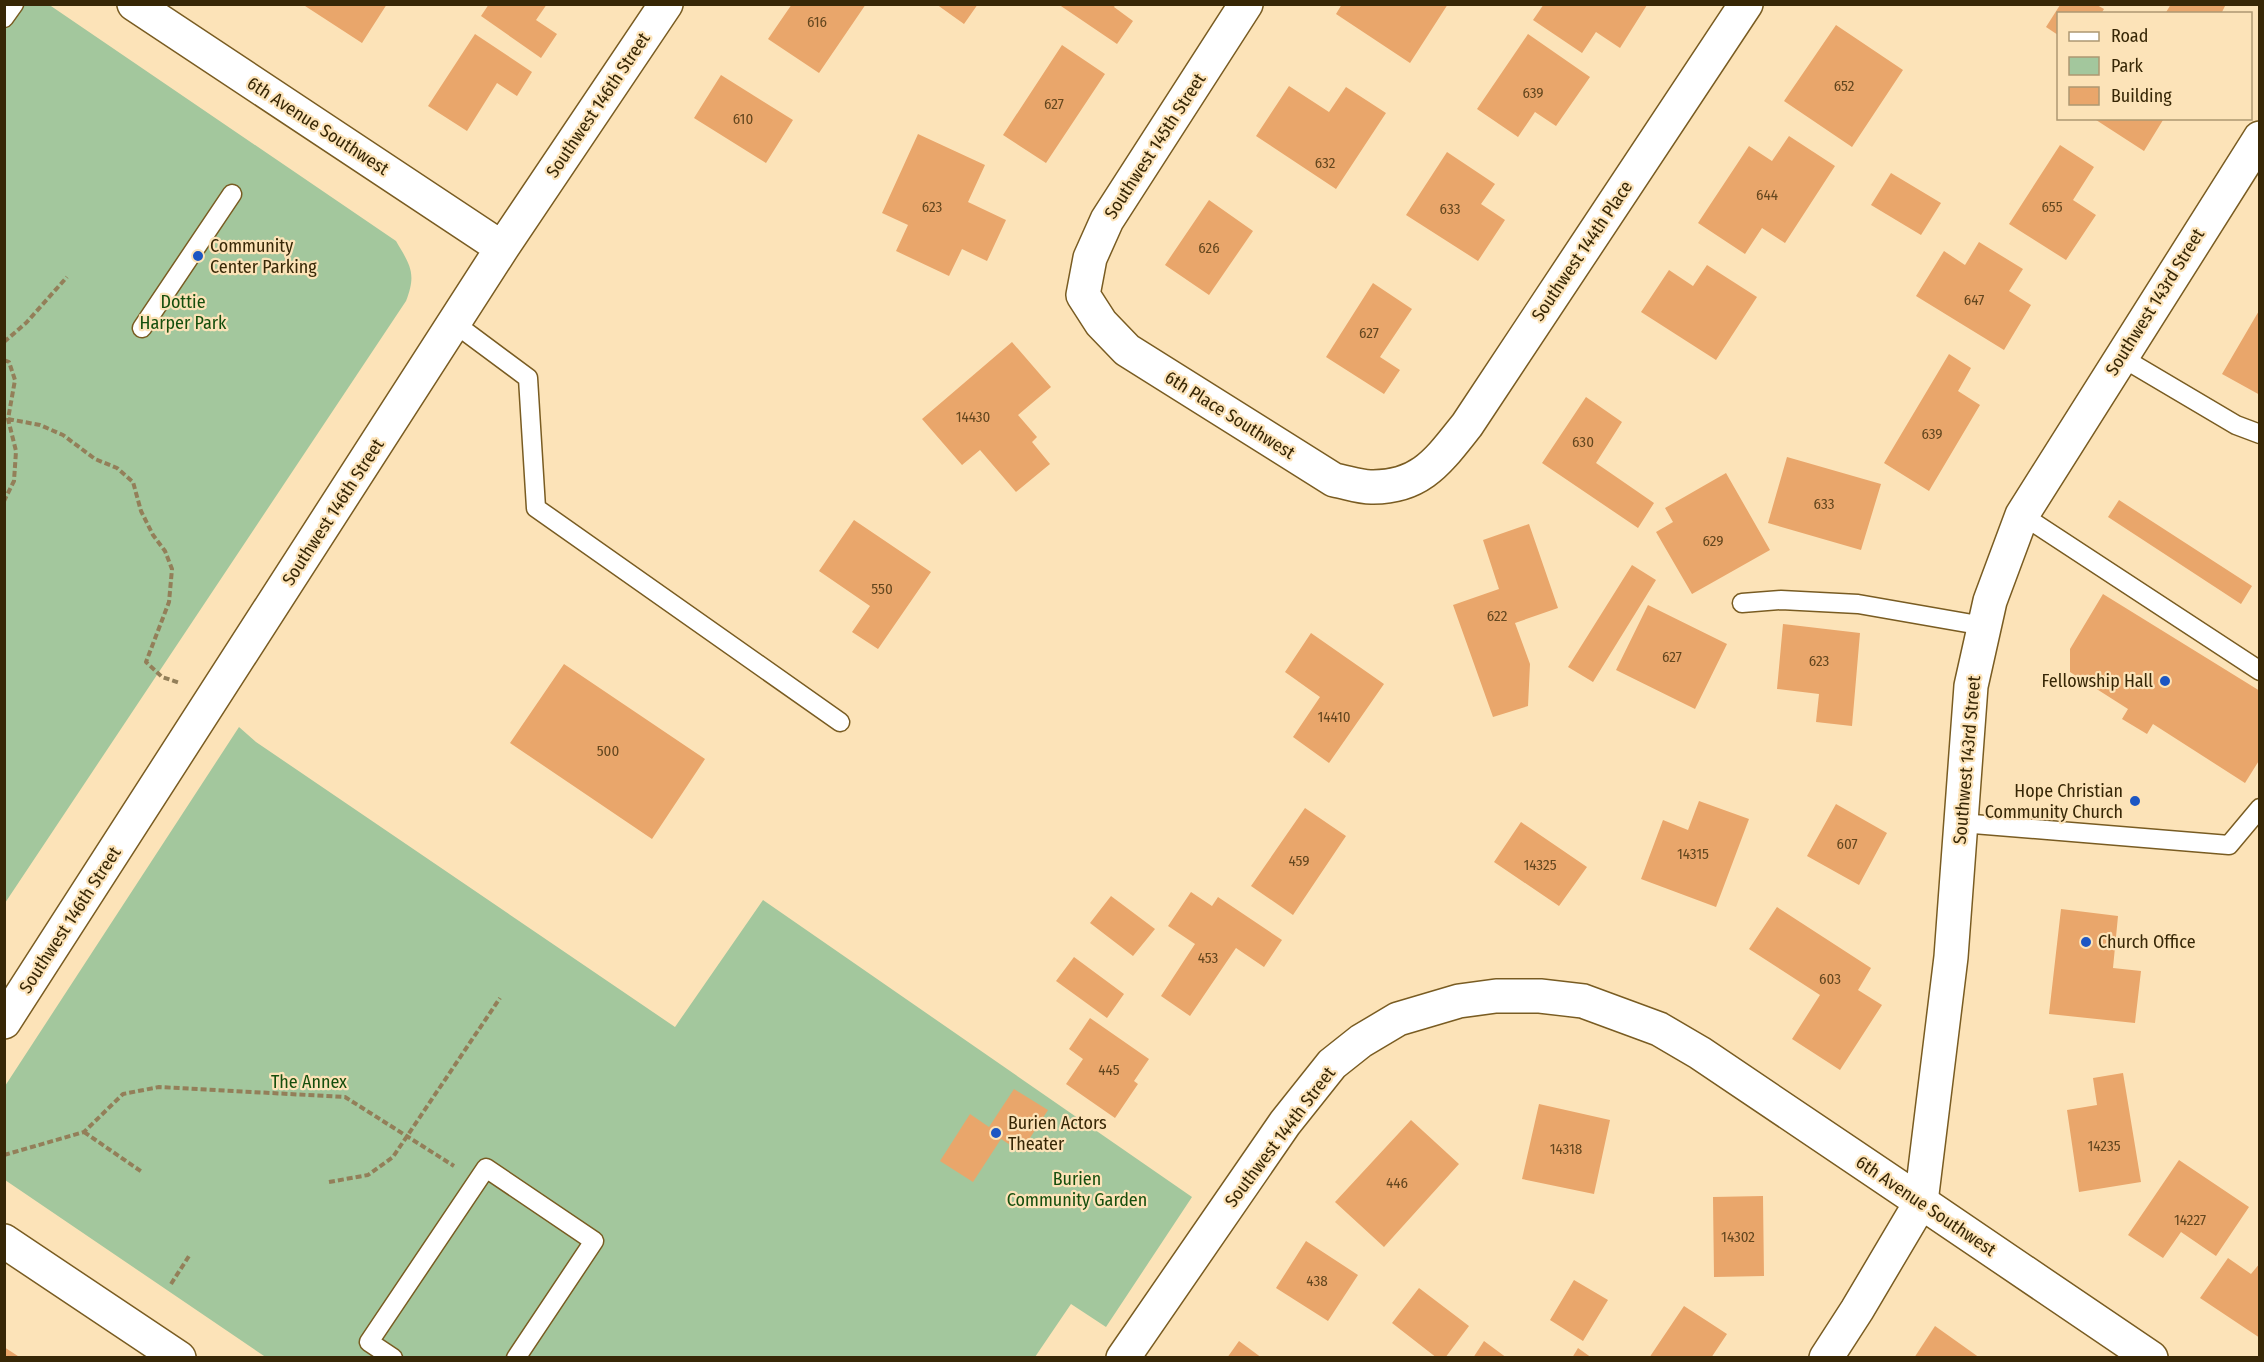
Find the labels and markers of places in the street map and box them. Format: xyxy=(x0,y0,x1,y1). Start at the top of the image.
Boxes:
place label: Community Center Parking xyxy=(210,235,317,278)
marker: Community Center Parking xyxy=(191,249,205,263)
place label: Fellowship Hall xyxy=(2042,670,2153,692)
marker: Fellowship Hall xyxy=(2158,674,2172,688)
place label: Hope Christian Community Church xyxy=(1985,780,2123,823)
marker: Hope Christian Community Church xyxy=(2128,794,2142,808)
place label: Church Office xyxy=(2098,931,2196,953)
marker: Church Office xyxy=(2079,935,2093,949)
place label: Burien Actors Theater xyxy=(1008,1112,1107,1155)
marker: Burien Actors Theater xyxy=(989,1126,1003,1140)

